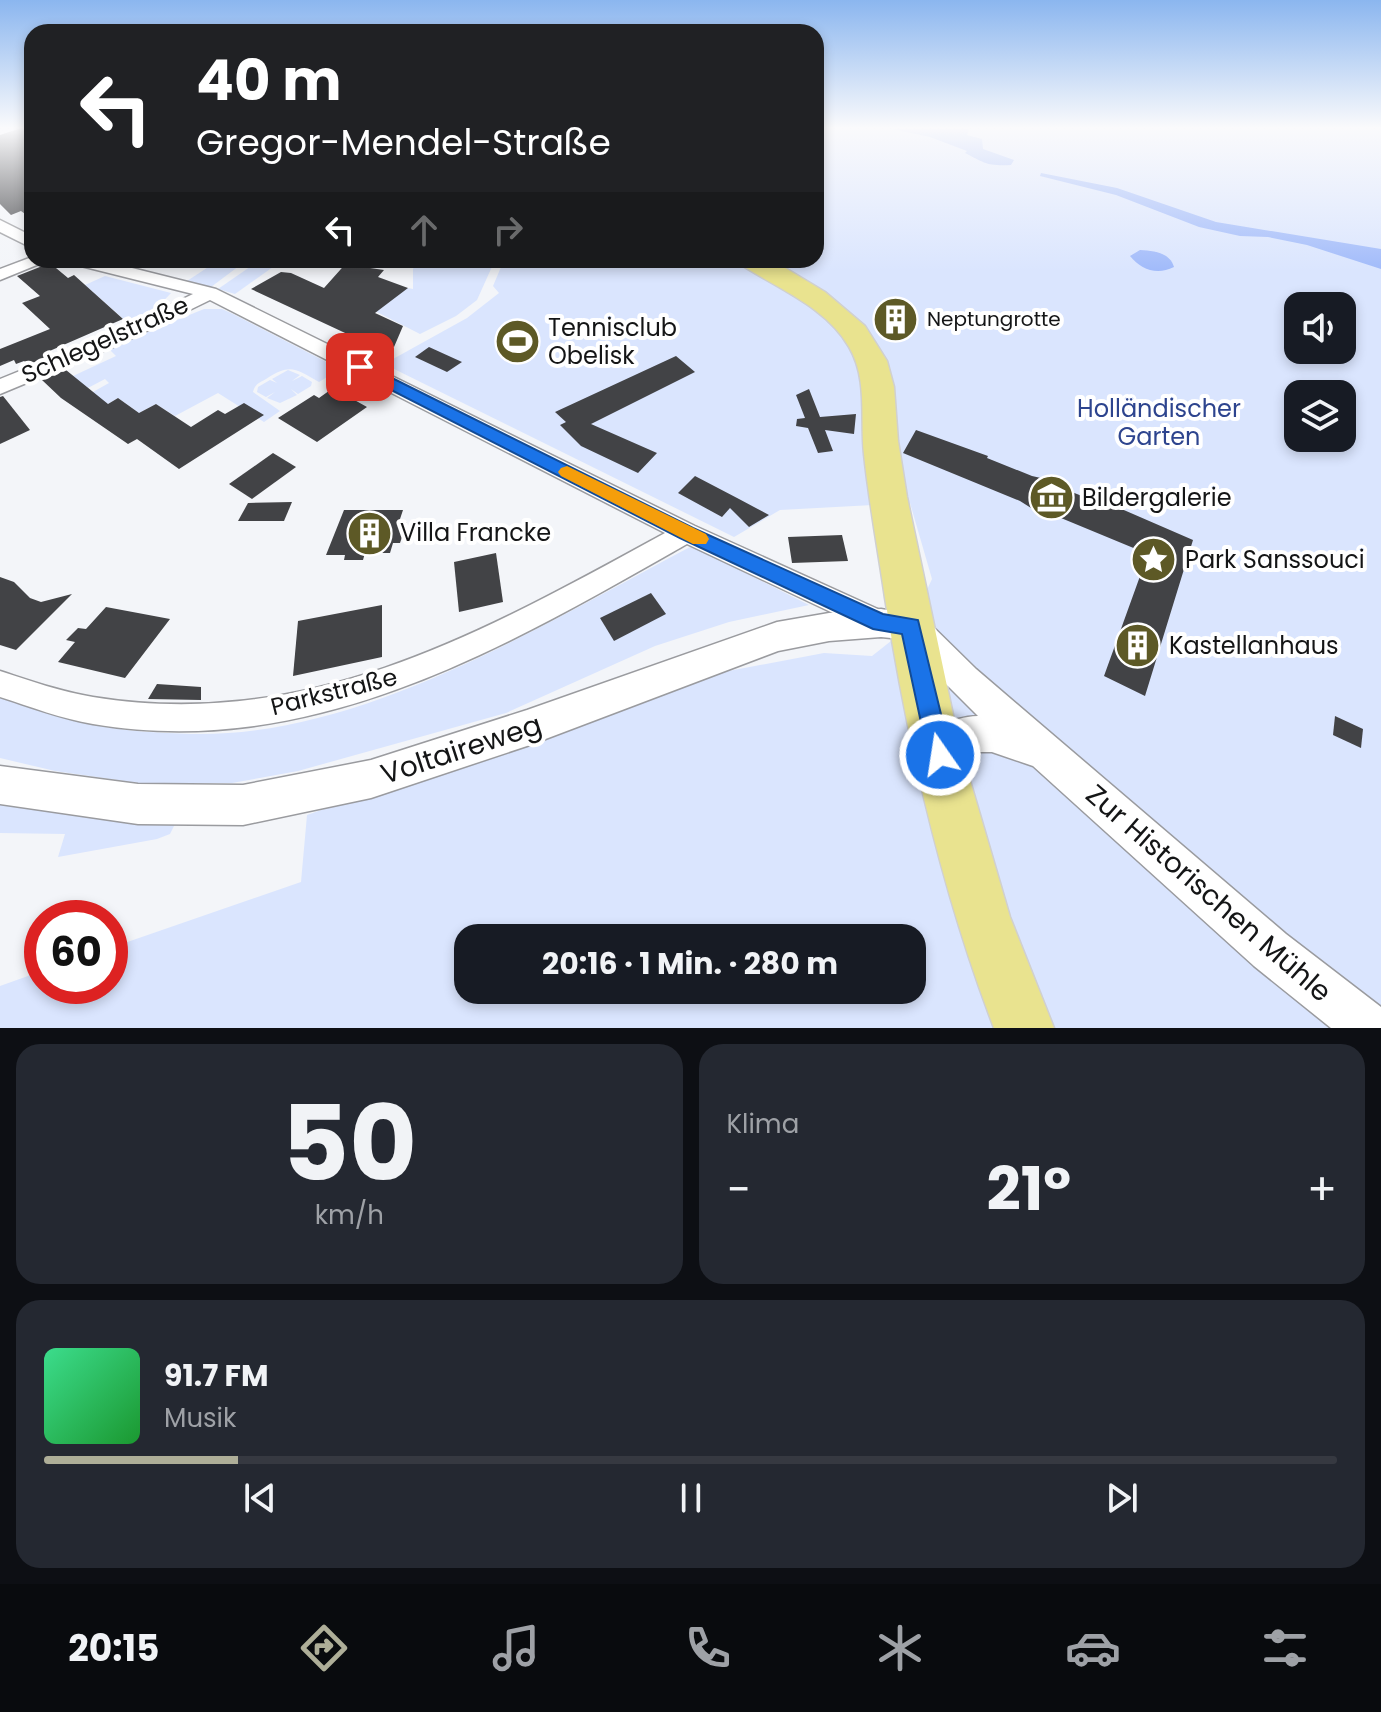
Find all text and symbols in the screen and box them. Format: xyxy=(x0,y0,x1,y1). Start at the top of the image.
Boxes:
text: 40 m xyxy=(196,41,342,120)
icon: left xyxy=(64,56,168,160)
text: Gregor-Mendel-Straße xyxy=(196,117,611,168)
icon: left xyxy=(318,208,362,252)
icon: ahead xyxy=(402,208,446,252)
icon: right xyxy=(486,208,530,252)
street label: Schlegelstraße xyxy=(16,288,193,391)
map controls xyxy=(1284,292,1356,452)
button: sound xyxy=(1284,292,1356,364)
building icon: Neptungrotte xyxy=(872,295,920,343)
place label: Neptungrotte xyxy=(927,305,1061,333)
place label: Tennisclub Obelisk xyxy=(548,311,677,372)
sports icon: Tennisclub Obelisk xyxy=(493,318,541,366)
pin xyxy=(326,333,394,401)
icon: arrive xyxy=(338,345,382,389)
button: layers xyxy=(1284,380,1356,452)
park label: Holländischer Garten xyxy=(1077,392,1241,453)
museum icon: Bildergalerie xyxy=(1027,474,1075,522)
place label: Bildergalerie xyxy=(1082,481,1232,514)
building icon: Villa Francke xyxy=(345,509,393,557)
place label: Villa Francke xyxy=(400,516,551,549)
place icon: Park Sanssouci xyxy=(1130,536,1178,584)
place label: Park Sanssouci xyxy=(1185,543,1365,576)
building icon: Kastellanhaus xyxy=(1114,622,1162,670)
place label: Kastellanhaus xyxy=(1169,629,1339,662)
street label: Parkstraße xyxy=(267,660,401,723)
street label: Voltaireweg xyxy=(376,705,546,794)
position arrow xyxy=(898,713,982,797)
street label: Zur Historischen Mühle xyxy=(1077,776,1340,1011)
speed limit sign: 60 xyxy=(24,900,128,1004)
text: 20:16 · 1 Min. · 280 m xyxy=(542,942,838,985)
text: 50 xyxy=(282,1071,417,1216)
text: Klima xyxy=(727,1106,799,1142)
text: 21° xyxy=(987,1147,1071,1231)
text: − xyxy=(727,1159,751,1220)
text: + xyxy=(1307,1159,1337,1220)
text: km/h xyxy=(315,1197,384,1233)
text: 91.7 FM xyxy=(164,1354,269,1397)
text: Musik xyxy=(164,1400,236,1436)
icon: previous xyxy=(238,1476,282,1520)
icon: pause xyxy=(669,1476,713,1520)
icon: next xyxy=(1100,1476,1144,1520)
icon: directions xyxy=(296,1620,352,1676)
icon: music xyxy=(488,1620,544,1676)
icon: phone xyxy=(680,1620,736,1676)
icon: climate xyxy=(872,1620,928,1676)
icon: car xyxy=(1065,1620,1121,1676)
icon: filters xyxy=(1257,1620,1313,1676)
text: 20:15 xyxy=(68,1623,159,1674)

